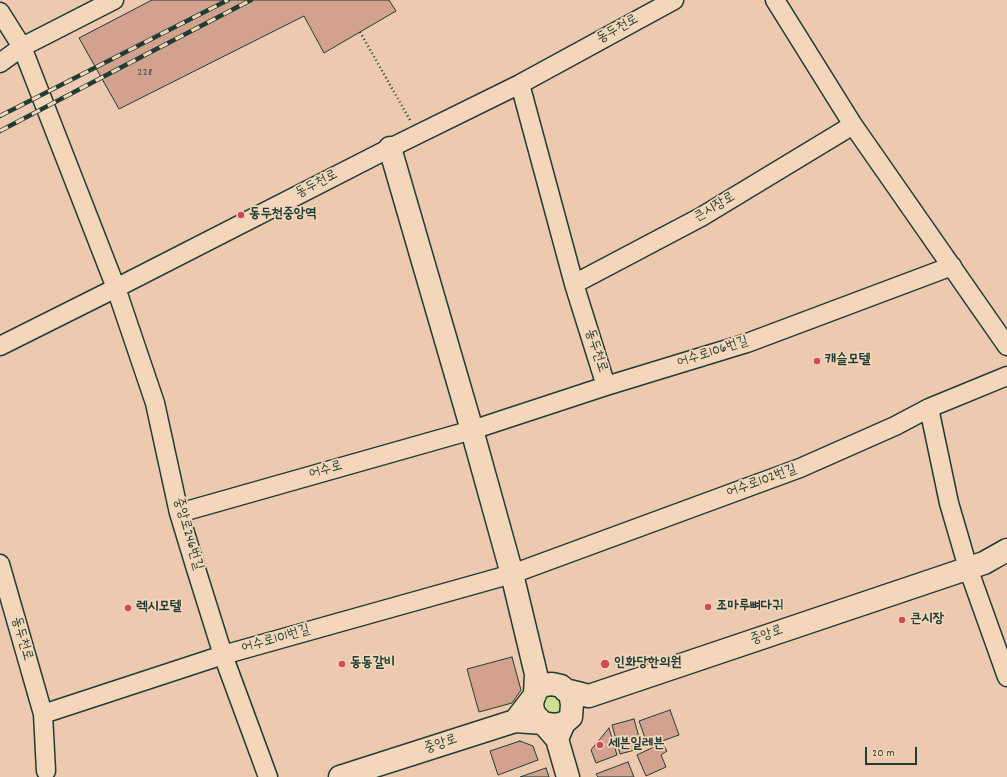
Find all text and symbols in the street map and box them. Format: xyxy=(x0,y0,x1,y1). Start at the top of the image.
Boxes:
street label: 동두천로 xyxy=(594,12,642,48)
house number: 228 xyxy=(137,66,153,80)
street label: 동두천로 xyxy=(293,167,341,203)
street label: 큰시장로 xyxy=(691,189,739,227)
place label: 동두천중앙역 xyxy=(249,207,317,223)
marker: 동두천중앙역 xyxy=(236,210,246,220)
street label: 동두천로 xyxy=(580,327,610,375)
street label: 어수로106번길 xyxy=(675,334,751,372)
place label: 캐슬모텔 xyxy=(825,353,870,369)
marker: 캐슬모텔 xyxy=(812,356,822,366)
street label: 어수로 xyxy=(307,458,345,484)
street label: 어수로102번길 xyxy=(725,462,799,502)
street label: 중앙로246번길 xyxy=(169,496,205,572)
place label: 조마루뼈다귀 xyxy=(716,599,784,615)
place label: 렉시모텔 xyxy=(136,600,181,616)
marker: 조마루뼈다귀 xyxy=(703,602,713,612)
marker: 렉시모텔 xyxy=(123,603,133,613)
place label: 큰시장 xyxy=(910,612,944,628)
street label: 동두천로 xyxy=(7,615,35,663)
marker: 큰시장 xyxy=(897,615,907,625)
street label: 어수로101번길 xyxy=(240,622,312,658)
street label: 중앙로 xyxy=(748,623,786,649)
place label: 동동갈비 xyxy=(350,656,395,672)
place label: 인화당한의원 xyxy=(614,656,682,672)
marker: 인화당한의원 xyxy=(599,658,611,670)
marker: 동동갈비 xyxy=(337,659,347,669)
street label: 중앙로 xyxy=(422,732,460,758)
place label: 세븐일레븐 xyxy=(608,737,664,753)
scale bar xyxy=(867,739,919,765)
marker: 세븐일레븐 xyxy=(595,740,605,750)
text: 20 m xyxy=(872,745,895,762)

